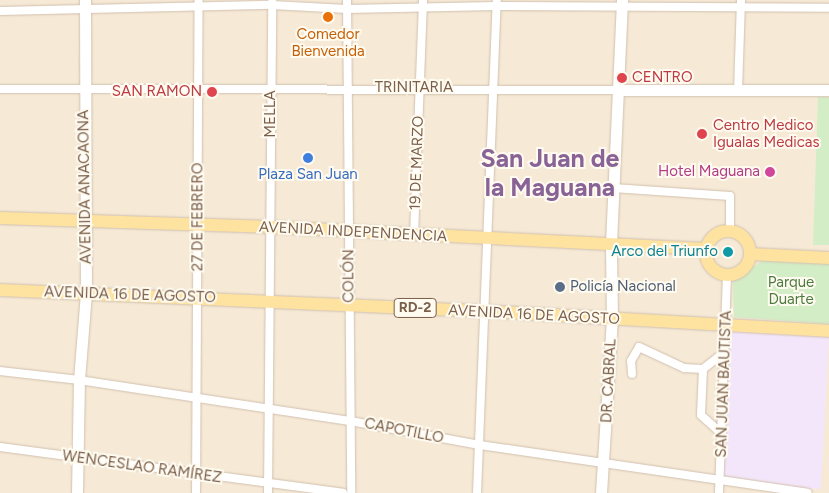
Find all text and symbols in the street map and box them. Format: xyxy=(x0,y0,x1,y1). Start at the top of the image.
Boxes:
marker: Comedor Bienvenida xyxy=(322,11,334,23)
place label: Comedor Bienvenida xyxy=(291,25,365,60)
place label: CENTRO xyxy=(632,69,693,87)
marker: CENTRO xyxy=(616,72,628,84)
street label: TRINITARIA xyxy=(375,79,453,97)
place label: SAN RAMON xyxy=(112,83,202,101)
marker: SAN RAMON xyxy=(206,86,218,98)
street label: MELLA xyxy=(262,90,280,138)
street label: AVENIDA ANACAONA xyxy=(75,110,95,264)
street label: 19 DE MARZO xyxy=(406,115,428,211)
place label: Centro Medico Igualas Medicas xyxy=(713,116,819,151)
marker: Centro Medico Igualas Medicas xyxy=(695,127,709,141)
district label: San Juan de la Maguana xyxy=(481,144,619,203)
marker: Plaza San Juan xyxy=(302,152,314,164)
street label: 27 DE FEBRERO xyxy=(189,163,207,271)
place label: Hotel Maguana xyxy=(658,163,760,181)
place label: Plaza San Juan xyxy=(258,166,358,184)
marker: Hotel Maguana xyxy=(764,166,776,178)
street label: AVENIDA INDEPENDENCIA xyxy=(258,218,448,246)
place label: Arco del Triunfo xyxy=(611,243,718,261)
marker: Arco del Triunfo xyxy=(722,246,734,258)
street label: COLÓN xyxy=(340,249,358,303)
park label: Parque Duarte xyxy=(768,273,814,308)
place label: Policía Nacional xyxy=(570,278,676,296)
marker: Policía Nacional xyxy=(554,281,566,293)
street label: AVENIDA 16 DE AGOSTO xyxy=(44,283,216,307)
road number: RD-2 xyxy=(392,296,438,320)
street label: AVENIDA 16 DE AGOSTO xyxy=(448,302,620,328)
street label: SAN JUAN BAUTISTA xyxy=(712,310,736,458)
street label: DR. CABRAL xyxy=(598,339,620,423)
street label: CAPOTILLO xyxy=(363,414,445,448)
street label: WENCESLAO RAMÍREZ xyxy=(61,447,223,487)

